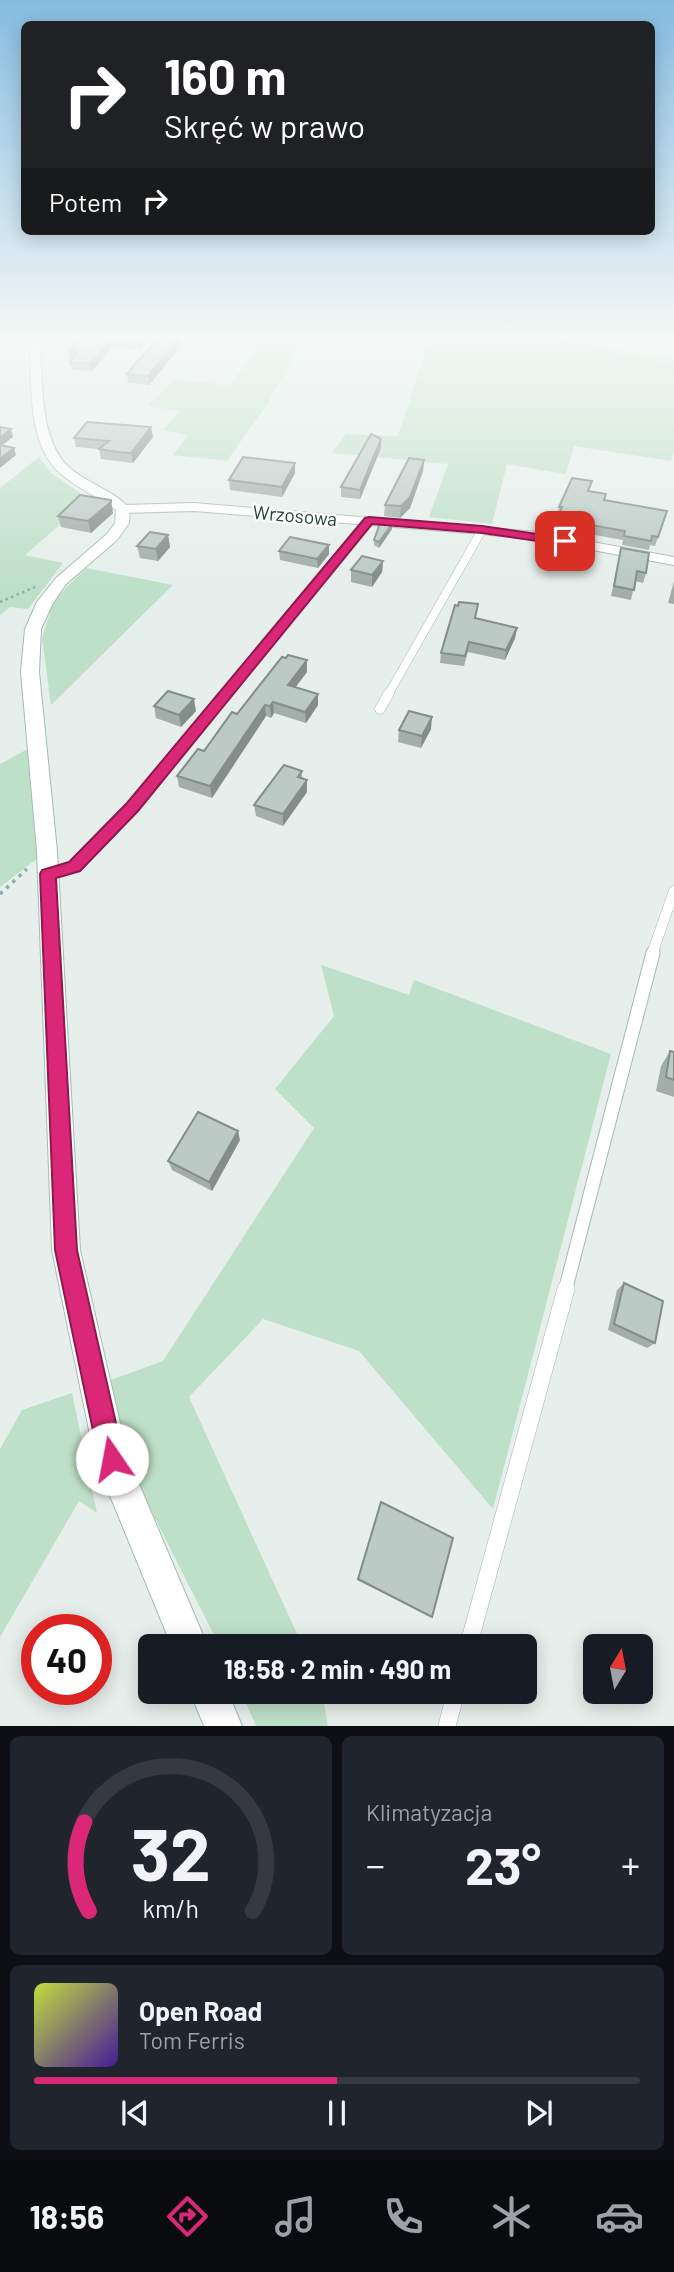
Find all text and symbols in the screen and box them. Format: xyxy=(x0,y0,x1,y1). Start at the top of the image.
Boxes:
text: 160 m xyxy=(164,46,286,105)
icon: right xyxy=(49,49,140,140)
text: Skręć w prawo xyxy=(164,106,365,144)
icon: right xyxy=(136,182,174,220)
text: Potem xyxy=(49,186,122,217)
street label: Wrzosowa xyxy=(252,500,338,530)
pin xyxy=(535,511,595,571)
icon: arrive xyxy=(546,522,584,560)
position arrow xyxy=(75,1422,149,1496)
speed limit sign: 40 xyxy=(21,1614,112,1705)
north arrow xyxy=(583,1634,653,1704)
map controls xyxy=(583,1634,653,1704)
text: 18:58 · 2 min · 490 m xyxy=(224,1653,451,1684)
text: Klimatyzacja xyxy=(366,1798,492,1826)
text: 32 xyxy=(131,1809,211,1897)
text: 23° xyxy=(465,1833,541,1895)
text: − xyxy=(366,1841,385,1887)
text: + xyxy=(621,1841,640,1887)
text: km/h xyxy=(143,1893,199,1923)
text: Open Road xyxy=(139,1995,262,2026)
text: Tom Ferris xyxy=(139,2026,245,2054)
icon: previous xyxy=(116,2094,154,2132)
icon: pause xyxy=(318,2094,356,2132)
icon: next xyxy=(520,2094,558,2132)
icon: directions xyxy=(163,2192,212,2241)
icon: music xyxy=(271,2192,320,2241)
icon: phone xyxy=(379,2192,428,2241)
icon: climate xyxy=(487,2192,536,2241)
icon: car xyxy=(595,2192,644,2241)
text: 18:56 xyxy=(30,2197,104,2235)

